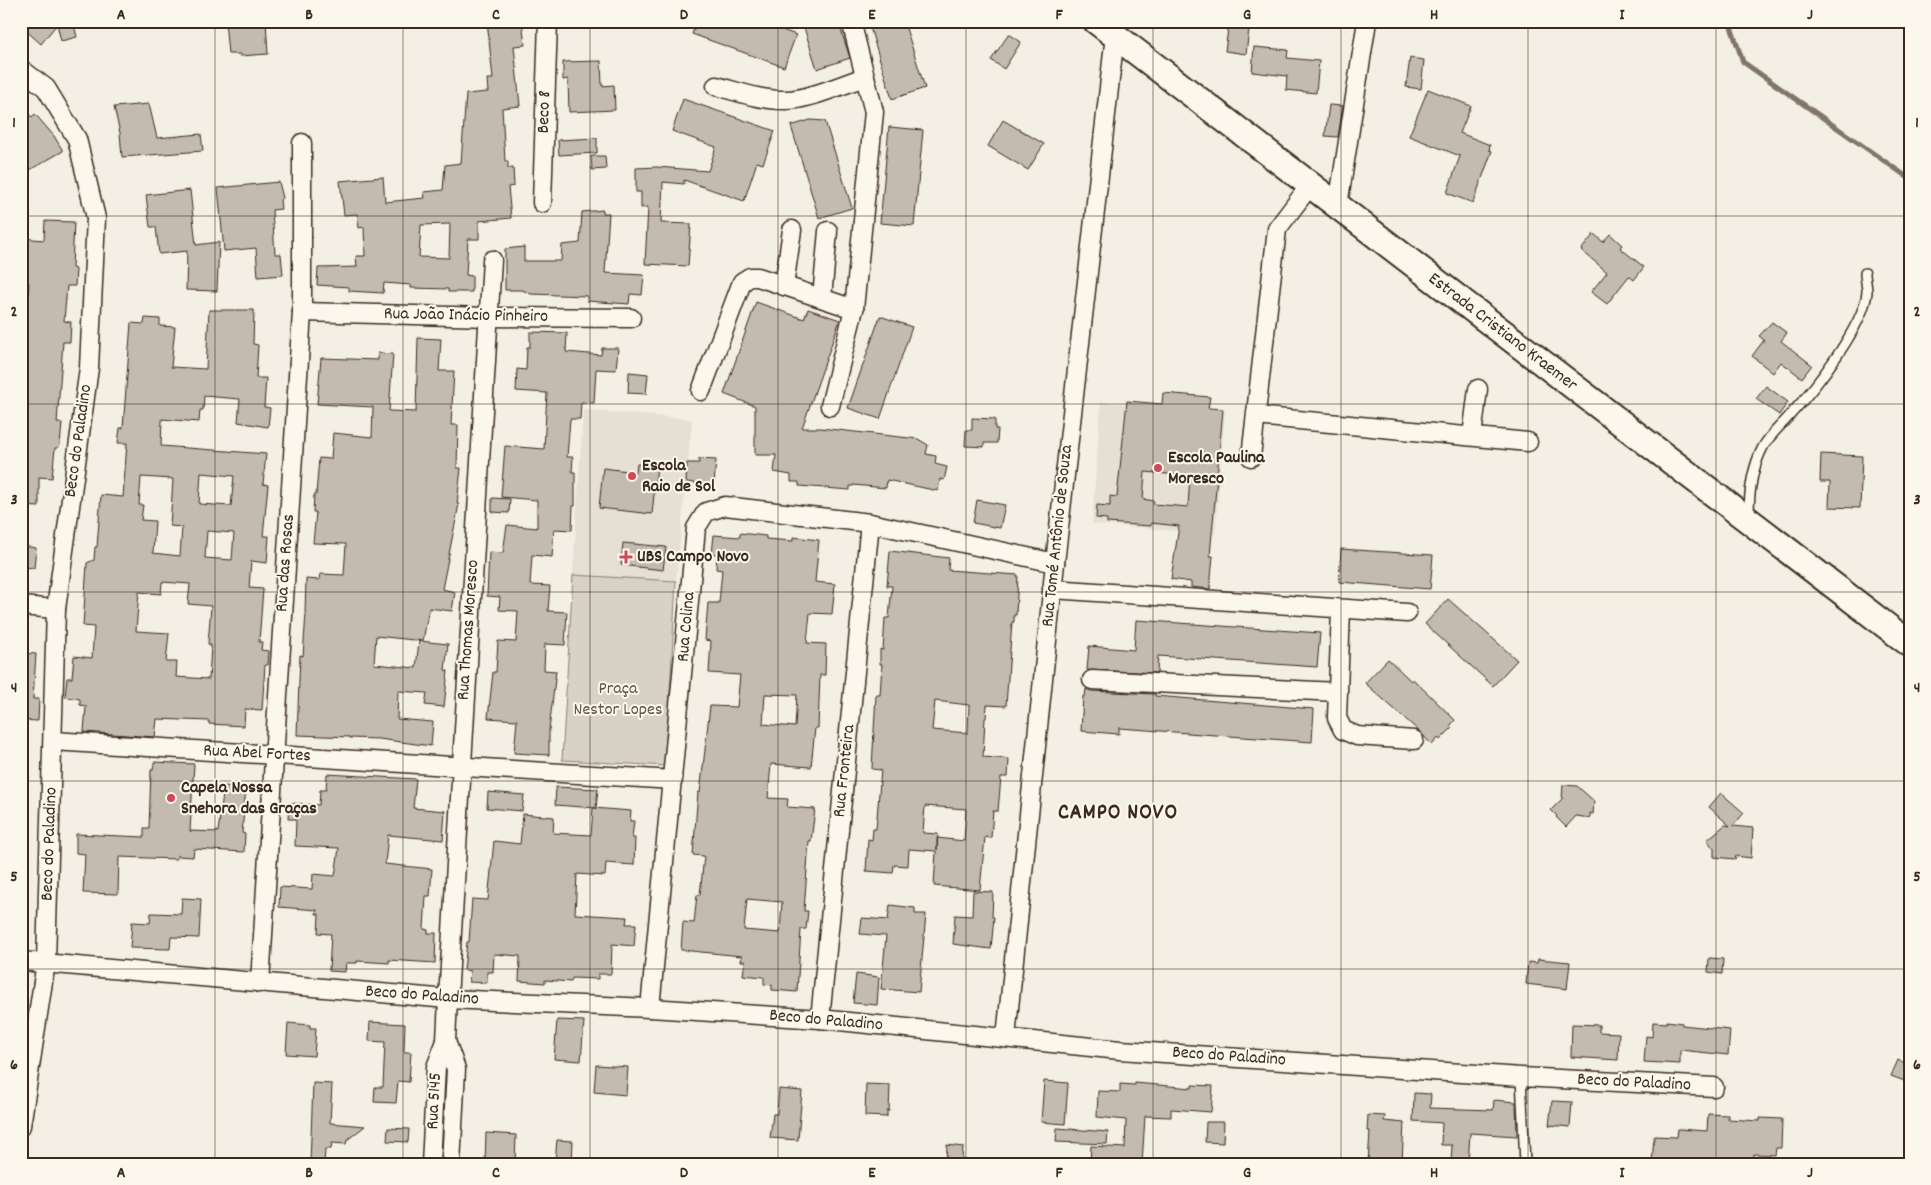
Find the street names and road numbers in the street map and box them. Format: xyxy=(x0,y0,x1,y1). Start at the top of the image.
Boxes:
street label: Beco 8 xyxy=(532,90,558,134)
street label: Estrada Cristiano Kraemer xyxy=(1423,267,1583,398)
street label: Rua João Inácio Pinheiro xyxy=(384,302,548,330)
street label: Beco do Paladino xyxy=(59,383,99,499)
street label: Rua Tomé Antônio de Souza xyxy=(1036,443,1080,628)
street label: Rua das Rosas xyxy=(270,513,302,613)
street label: Rua Thomas Moresco xyxy=(452,559,486,701)
street label: Rua Colina xyxy=(671,590,703,663)
street label: Rua Fronteira xyxy=(828,723,862,819)
street label: Rua Abel Fortes xyxy=(202,739,312,769)
street label: Beco do Paladino xyxy=(36,787,64,901)
street label: Beco do Paladino xyxy=(364,980,480,1012)
street label: Beco do Paladino xyxy=(768,1004,884,1038)
street label: Beco do Paladino xyxy=(1171,1041,1287,1073)
street label: Beco do Paladino xyxy=(1577,1068,1691,1098)
street label: Rua 5145 xyxy=(421,1072,449,1130)

